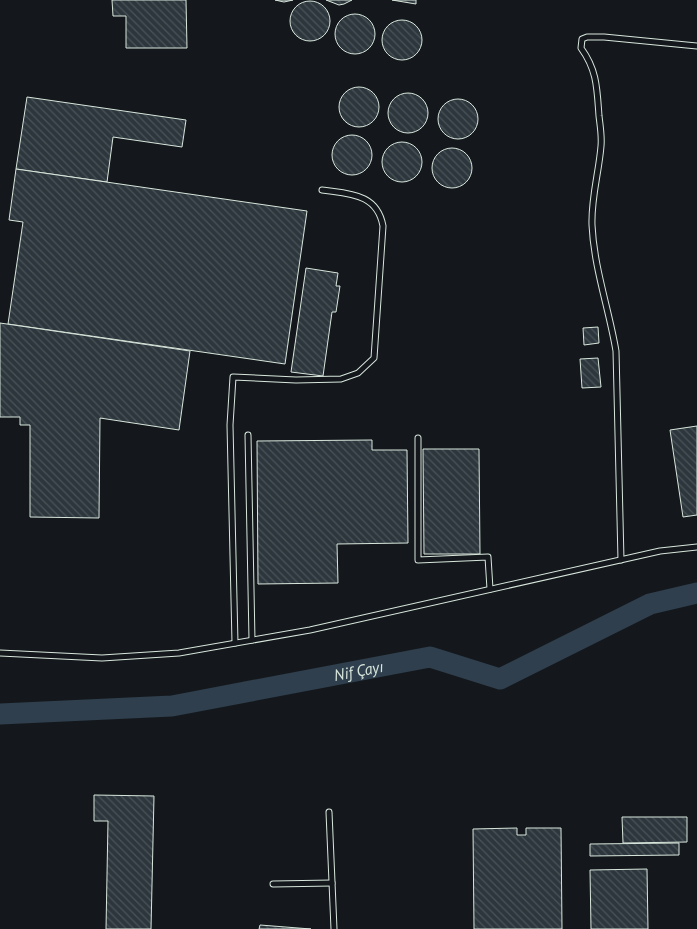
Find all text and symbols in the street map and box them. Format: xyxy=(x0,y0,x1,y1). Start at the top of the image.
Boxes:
water label: Nif Çayı xyxy=(332,656,385,685)

